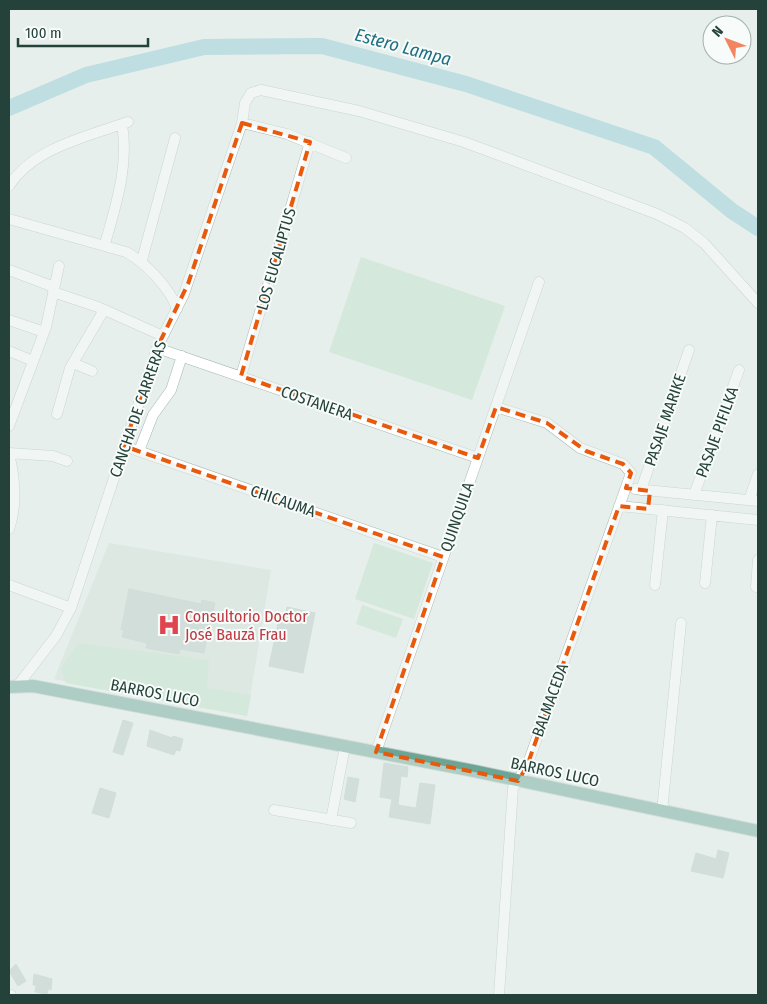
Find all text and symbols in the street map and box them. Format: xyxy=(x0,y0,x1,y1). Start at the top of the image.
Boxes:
scale bar xyxy=(18,15,148,47)
north arrow xyxy=(702,15,752,65)
text: N xyxy=(709,23,727,40)
text: 100 m xyxy=(25,24,62,42)
water label: Estero Lampa xyxy=(352,24,454,70)
street label: LOS EUCALIPTUS xyxy=(252,206,300,312)
street label: CANCHA DE CARRERAS xyxy=(106,338,170,480)
street label: PASAJE MARIKE xyxy=(640,371,690,469)
street label: COSTANERA xyxy=(279,382,356,424)
street label: PASAJE PIFILKA xyxy=(692,383,742,480)
street label: QUINQUILA xyxy=(436,479,478,554)
street label: CHICAUMA xyxy=(248,481,319,521)
place label: Consultorio Doctor José Bauzá Frau xyxy=(185,607,308,644)
hospital icon: Consultorio Doctor José Bauzá Frau xyxy=(156,612,182,638)
street label: BALMACEDA xyxy=(528,660,572,739)
street label: BARROS LUCO xyxy=(109,675,201,711)
street label: BARROS LUCO xyxy=(509,753,601,791)

